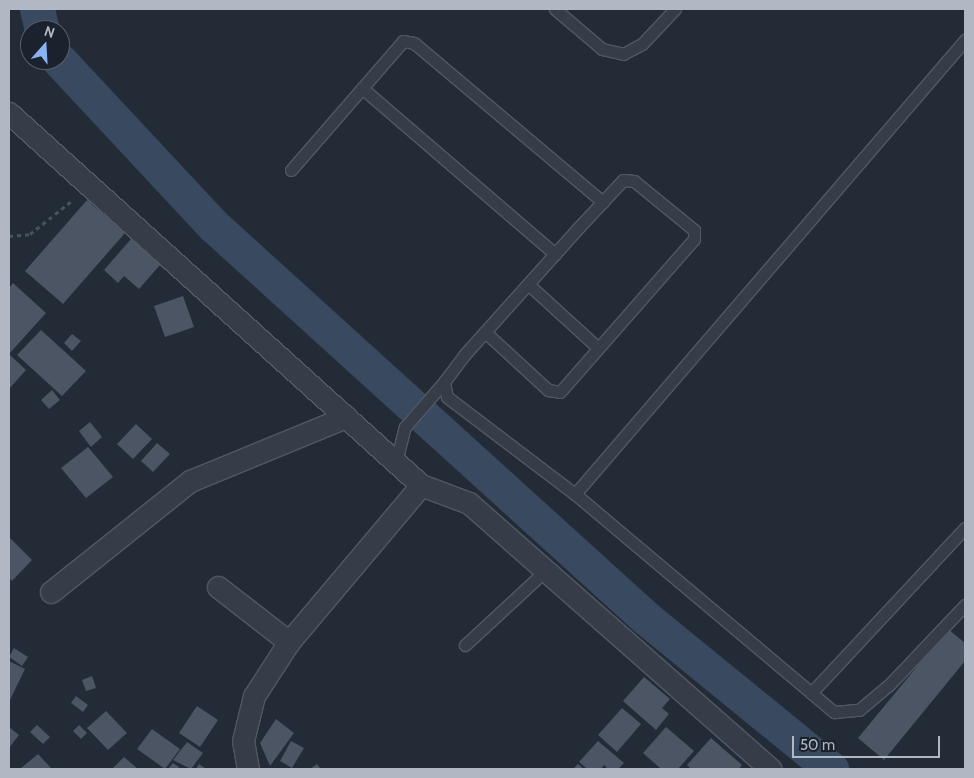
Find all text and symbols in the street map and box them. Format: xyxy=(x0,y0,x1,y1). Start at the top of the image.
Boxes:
north arrow xyxy=(20,20,70,70)
text: N xyxy=(42,22,57,42)
scale bar xyxy=(794,726,942,758)
text: 50 m xyxy=(800,736,835,754)

